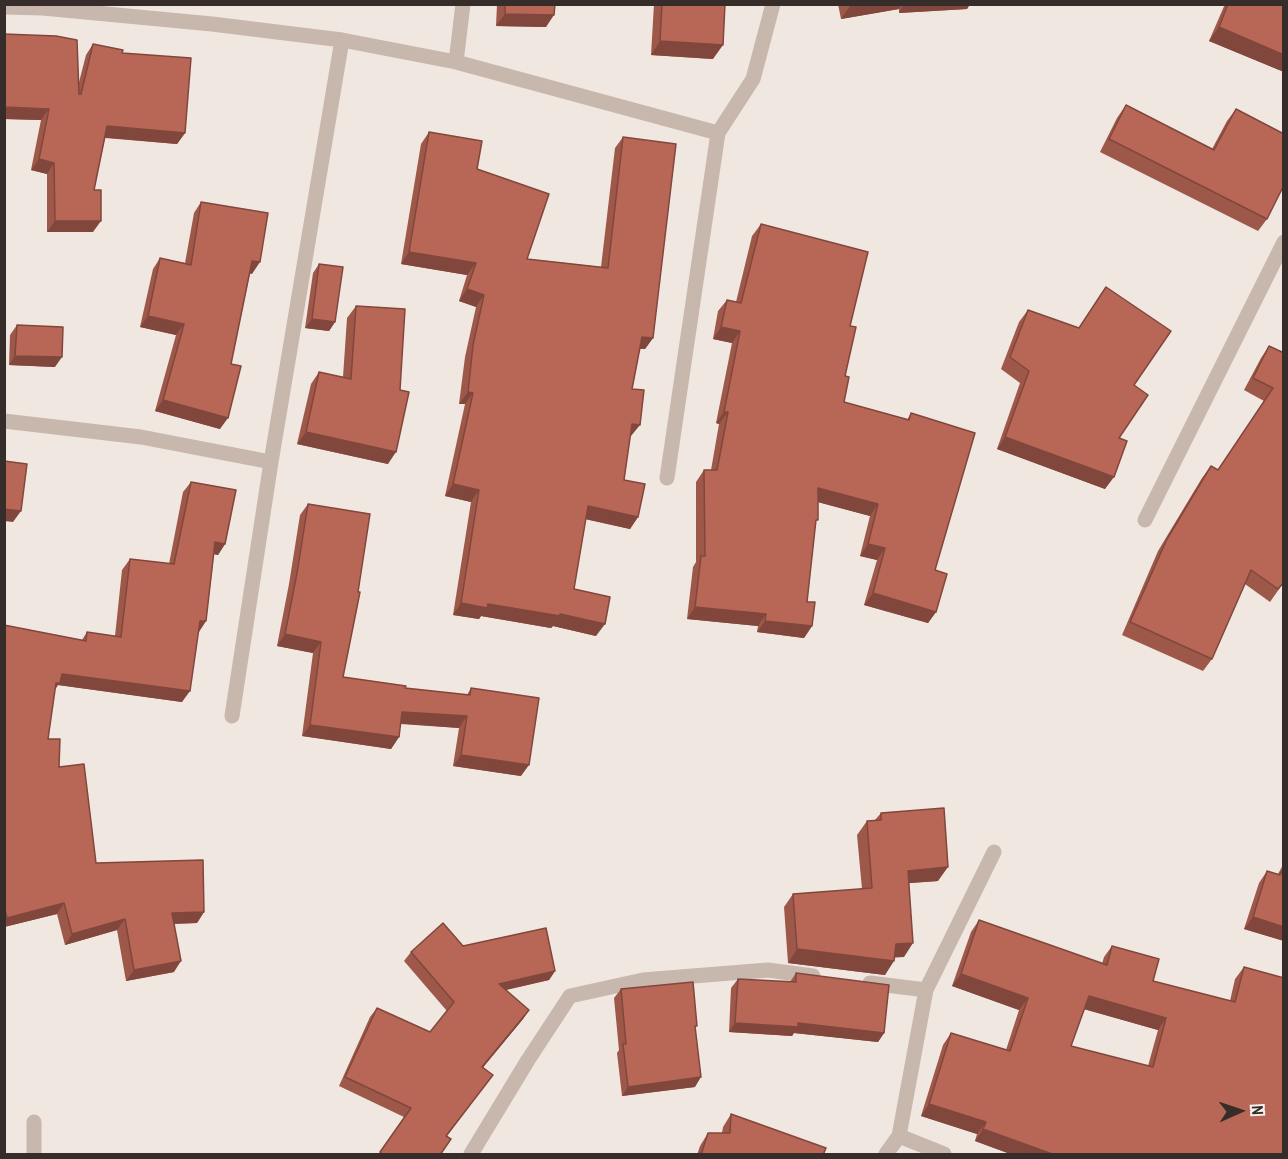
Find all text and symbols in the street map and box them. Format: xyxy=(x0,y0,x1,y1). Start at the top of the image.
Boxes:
north arrow xyxy=(1210,1081,1270,1141)
text: N xyxy=(1247,1105,1269,1115)

